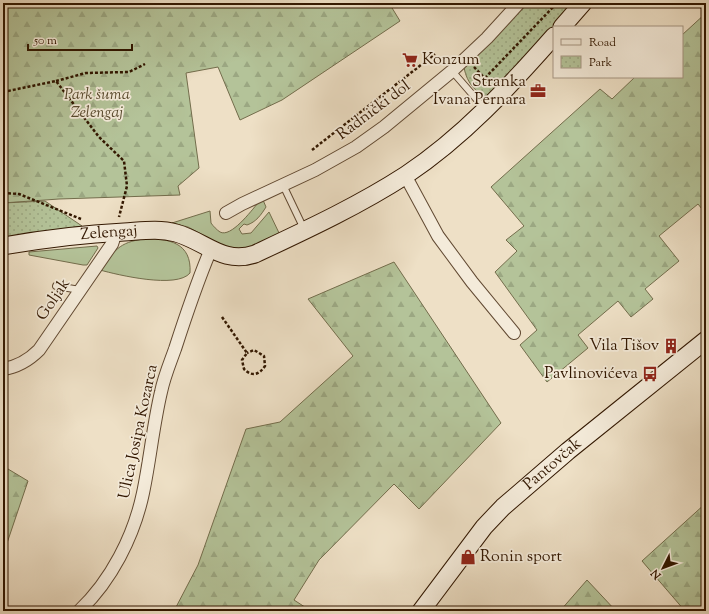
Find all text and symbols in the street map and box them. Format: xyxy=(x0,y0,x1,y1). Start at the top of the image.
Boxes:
scale bar xyxy=(28,26,132,52)
legend xyxy=(553,26,683,78)
text: 50 m xyxy=(33,32,57,50)
text: Road xyxy=(589,34,616,52)
place label: Konzum xyxy=(422,49,480,72)
supermarket icon: Konzum xyxy=(401,51,419,69)
text: Park xyxy=(589,54,612,72)
place label: Stranka Ivana Pernara xyxy=(433,71,527,112)
street label: Radnički dol xyxy=(332,75,416,146)
office icon: Stranka Ivana Pernara xyxy=(529,82,547,100)
park label: Park šuma Zelengaj xyxy=(64,84,130,125)
street label: Zelengaj xyxy=(80,220,138,247)
street label: Goljak xyxy=(31,274,77,326)
place label: Vila Tišov xyxy=(589,335,660,358)
building icon: Vila Tišov xyxy=(662,337,680,355)
street label: Ulica Josipa Kozarca xyxy=(113,362,165,502)
place label: Pavlinovićeva xyxy=(544,363,639,386)
bus stop icon: Pavlinovićeva xyxy=(641,365,659,383)
street label: Pantovčak xyxy=(518,433,587,496)
place label: Ronin sport xyxy=(480,546,563,569)
shop icon: Ronin sport xyxy=(459,548,477,566)
north arrow xyxy=(643,548,683,588)
text: N xyxy=(647,565,666,583)

